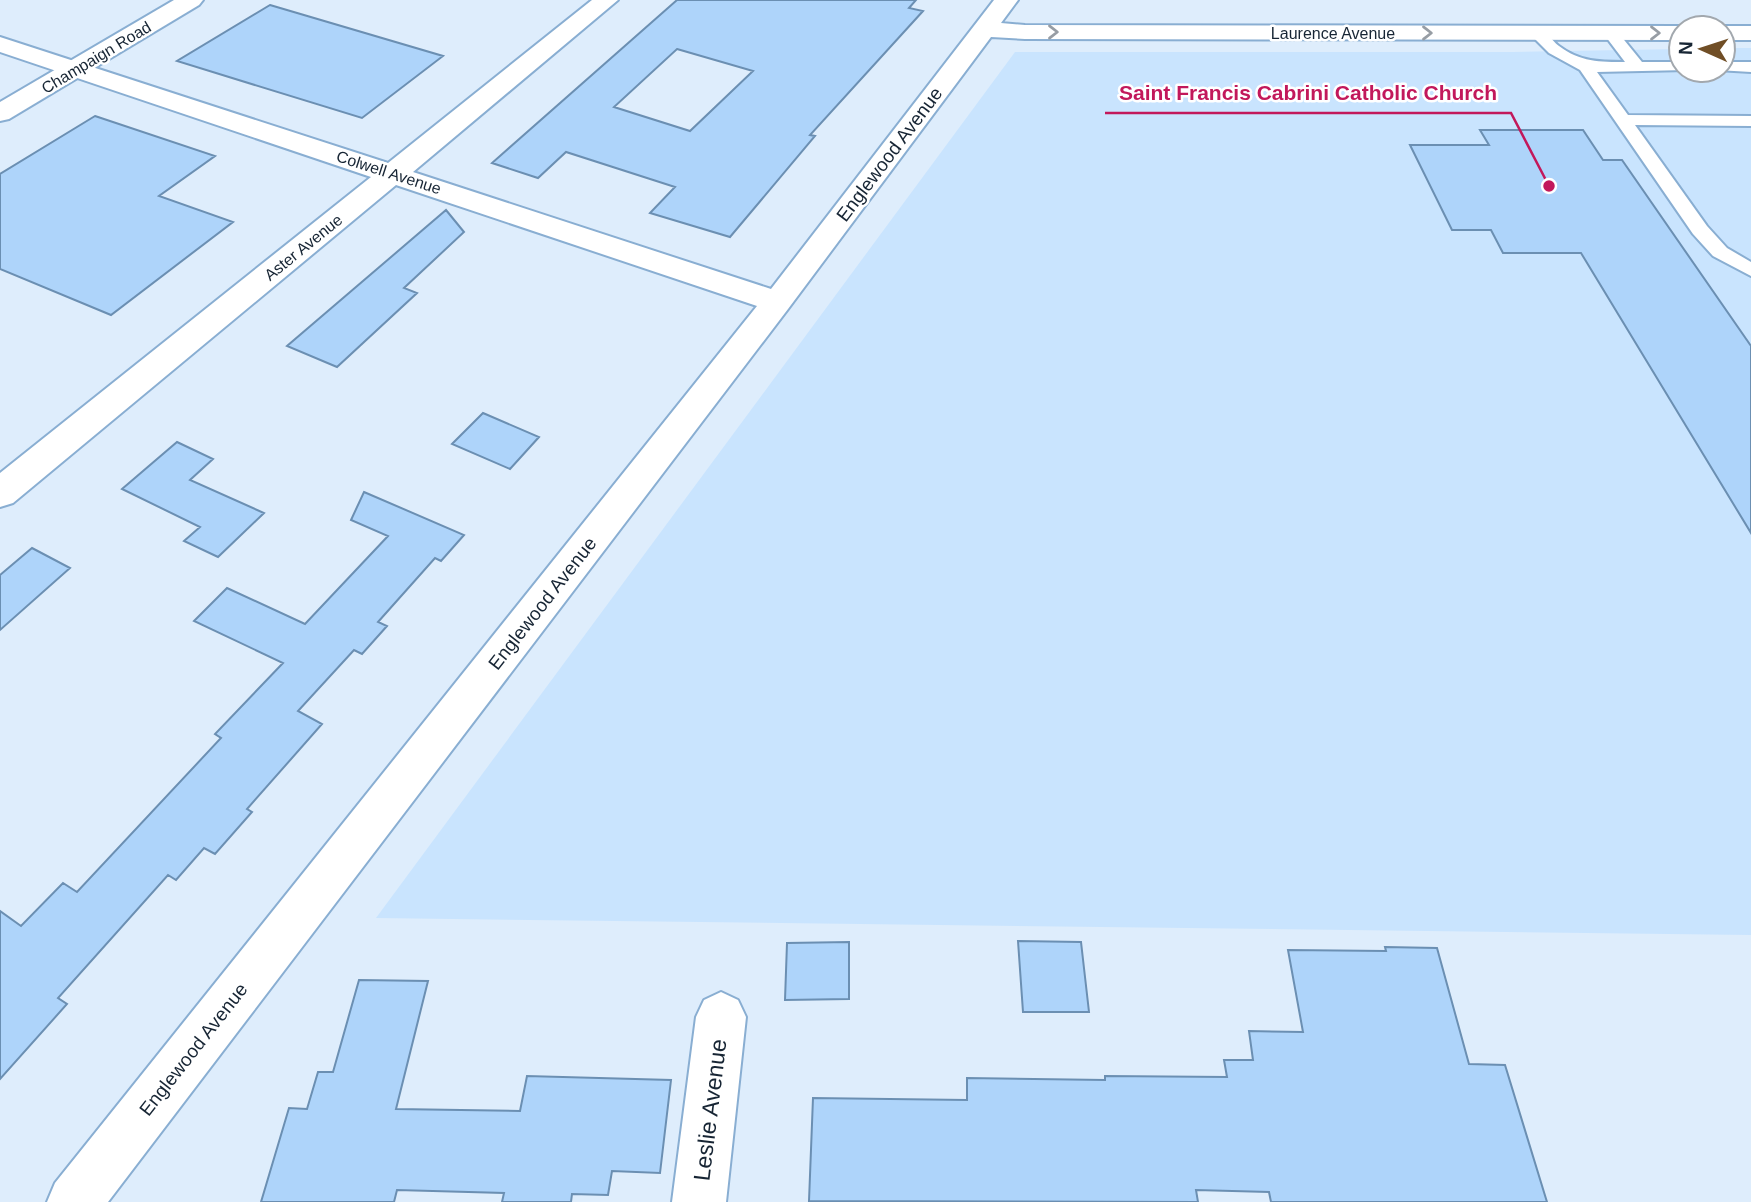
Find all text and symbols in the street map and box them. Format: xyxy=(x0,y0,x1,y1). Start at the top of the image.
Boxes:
north arrow xyxy=(1667,14,1737,84)
street label: Champaign Road xyxy=(39,18,154,97)
one-way arrow xyxy=(1048,24,1058,40)
street label: Laurence Avenue xyxy=(1271,25,1395,42)
one-way arrow xyxy=(1422,25,1433,41)
one-way arrow xyxy=(1650,25,1660,41)
text: N xyxy=(1675,41,1696,56)
callout: Saint Francis Cabrini Catholic Church xyxy=(1105,71,1511,113)
text: Saint Francis Cabrini Catholic Church xyxy=(1119,81,1497,104)
street label: Englewood Avenue xyxy=(832,83,947,225)
street label: Colwell Avenue xyxy=(334,148,443,197)
street label: Aster Avenue xyxy=(261,211,346,284)
street label: Englewood Avenue xyxy=(484,533,601,674)
street label: Englewood Avenue xyxy=(135,979,252,1120)
street label: Leslie Avenue xyxy=(688,1038,732,1182)

